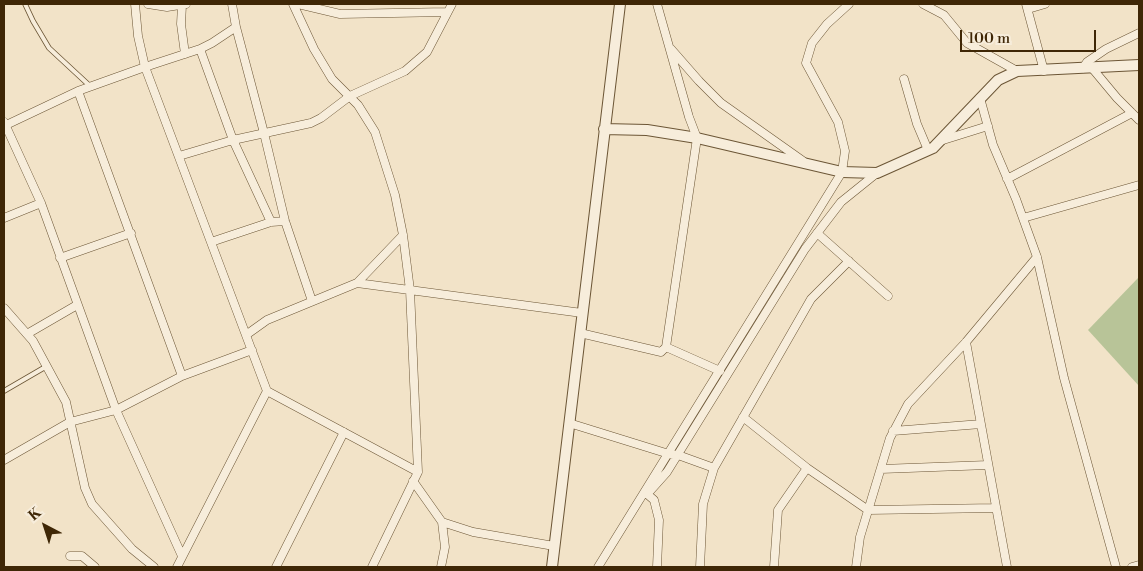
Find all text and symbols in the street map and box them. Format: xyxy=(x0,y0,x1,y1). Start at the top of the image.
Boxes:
scale bar xyxy=(963,20,1099,52)
text: 100 m xyxy=(968,29,1010,48)
north arrow xyxy=(20,501,70,551)
text: K xyxy=(25,504,45,525)

